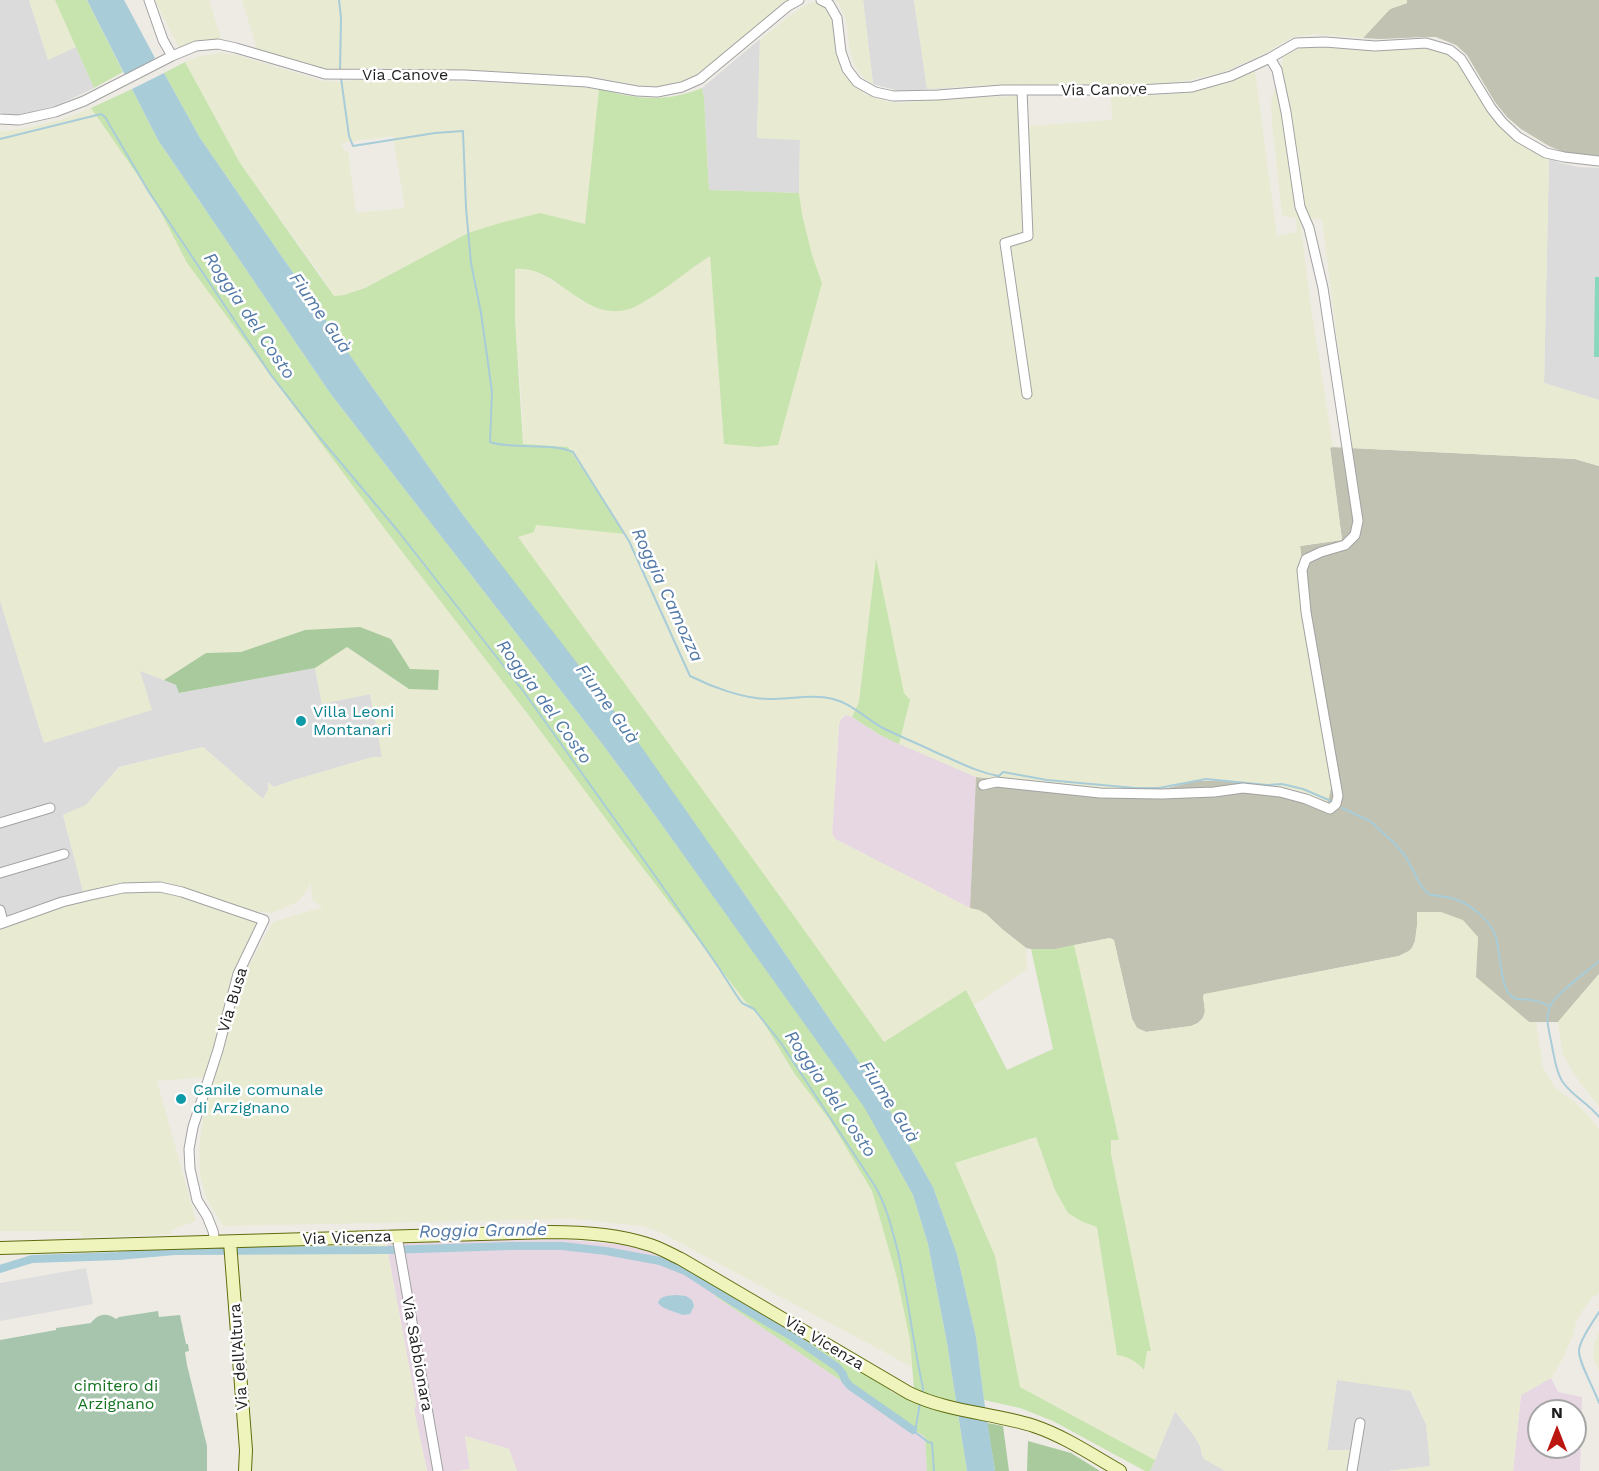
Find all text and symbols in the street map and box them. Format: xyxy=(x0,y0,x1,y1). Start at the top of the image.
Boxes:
street label: Via Canove xyxy=(362,65,448,85)
street label: Via Canove xyxy=(1061,80,1147,100)
water label: Roggia del Costo xyxy=(199,248,299,384)
water label: Fiume Guà xyxy=(284,268,356,358)
water label: Roggia Camozza xyxy=(627,525,707,665)
water label: Roggia del Costo xyxy=(492,636,596,768)
water label: Fiume Guà xyxy=(571,660,643,748)
place label: Villa Leoni Montanari xyxy=(313,702,394,740)
marker: Villa Leoni Montanari xyxy=(294,714,308,728)
street label: Via Busa xyxy=(214,965,252,1035)
water label: Roggia del Costo xyxy=(780,1026,880,1162)
water label: Fiume Guà xyxy=(854,1057,924,1147)
place label: Canile comunale di Arzignano xyxy=(193,1080,324,1118)
marker: Canile comunale di Arzignano xyxy=(174,1092,188,1106)
water label: Roggia Grande xyxy=(419,1219,547,1243)
street label: Via Vicenza xyxy=(302,1227,392,1249)
street label: Via Sabbionara xyxy=(397,1295,437,1413)
street label: Via dell'Altura xyxy=(226,1303,252,1411)
street label: Via Vicenza xyxy=(781,1312,867,1374)
park label: cimitero di Arzignano xyxy=(74,1376,158,1414)
north arrow xyxy=(1527,1399,1587,1459)
text: N xyxy=(1551,1403,1563,1422)

